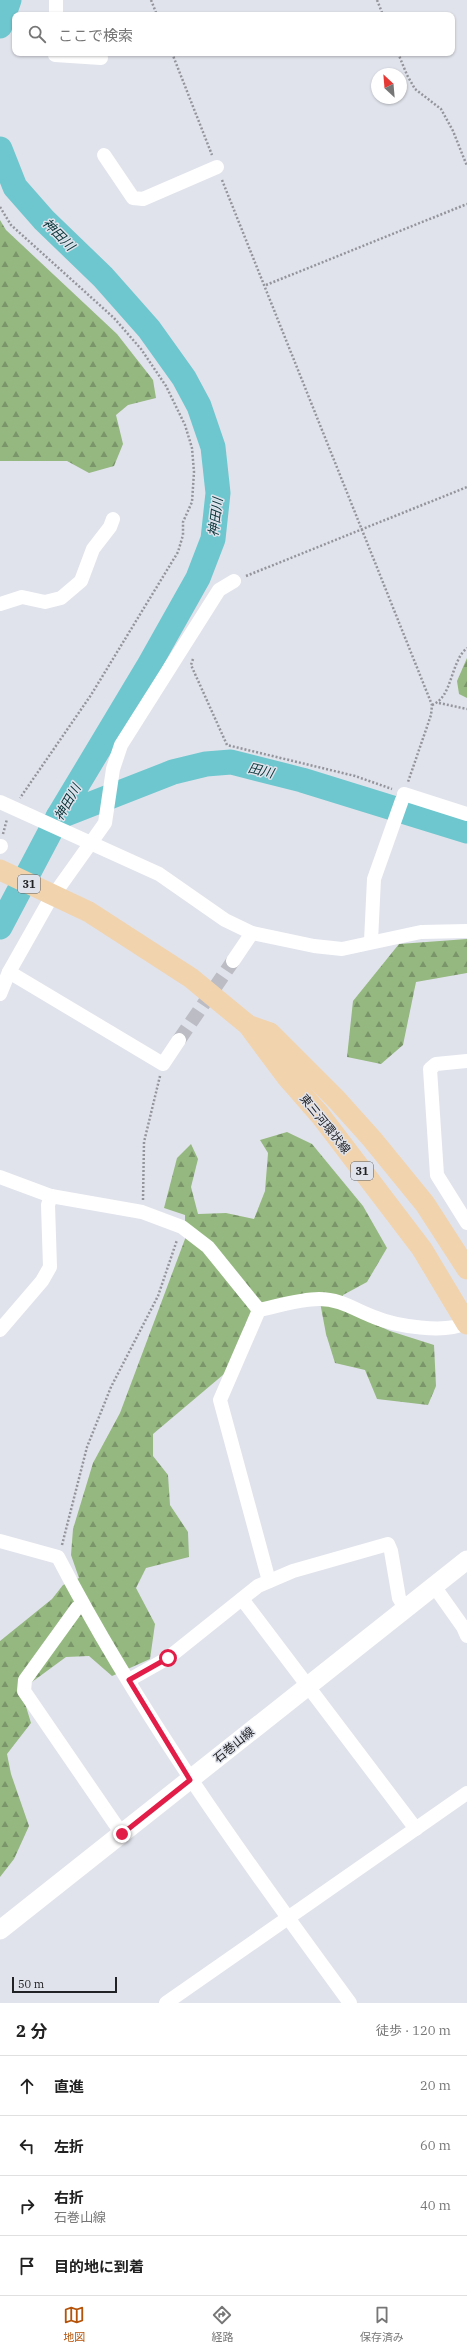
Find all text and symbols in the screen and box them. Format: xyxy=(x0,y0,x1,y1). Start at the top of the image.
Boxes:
search box xyxy=(12,12,455,56)
icon: search xyxy=(26,23,48,45)
text: ここで検索 xyxy=(58,26,133,45)
north arrow xyxy=(371,68,407,104)
water label: 神田川 xyxy=(39,215,80,256)
water label: 神田川 xyxy=(205,495,227,537)
water label: 田川 xyxy=(246,759,277,782)
water label: 神田川 xyxy=(50,779,86,823)
road number: 31 xyxy=(18,875,40,893)
street label: 東三河環状線 xyxy=(297,1091,354,1156)
road number: 31 xyxy=(351,1162,373,1180)
route start xyxy=(159,1649,177,1667)
street label: 石巻山線 xyxy=(210,1724,257,1766)
route end xyxy=(113,1825,131,1843)
scale bar xyxy=(12,1975,117,1994)
text: 50 m xyxy=(18,1977,44,1991)
text: 2 分 xyxy=(16,2020,47,2042)
text: 徒歩 · 120 m xyxy=(376,2022,451,2039)
icon: ahead xyxy=(16,2075,38,2097)
text: 直進 xyxy=(54,2077,84,2096)
text: 20 m xyxy=(420,2077,451,2094)
icon: left xyxy=(16,2135,38,2157)
text: 左折 xyxy=(54,2137,84,2156)
text: 60 m xyxy=(420,2137,451,2154)
text: 右折 xyxy=(54,2188,84,2207)
icon: right xyxy=(16,2195,38,2217)
text: 40 m xyxy=(420,2197,451,2214)
text: 石巻山線 xyxy=(54,2209,106,2226)
icon: arrive xyxy=(16,2255,38,2277)
text: 目的地に到着 xyxy=(54,2257,144,2276)
tab: 地図 xyxy=(63,2304,85,2344)
tab: 経路 xyxy=(211,2304,233,2344)
tab: 保存済み xyxy=(360,2304,404,2344)

